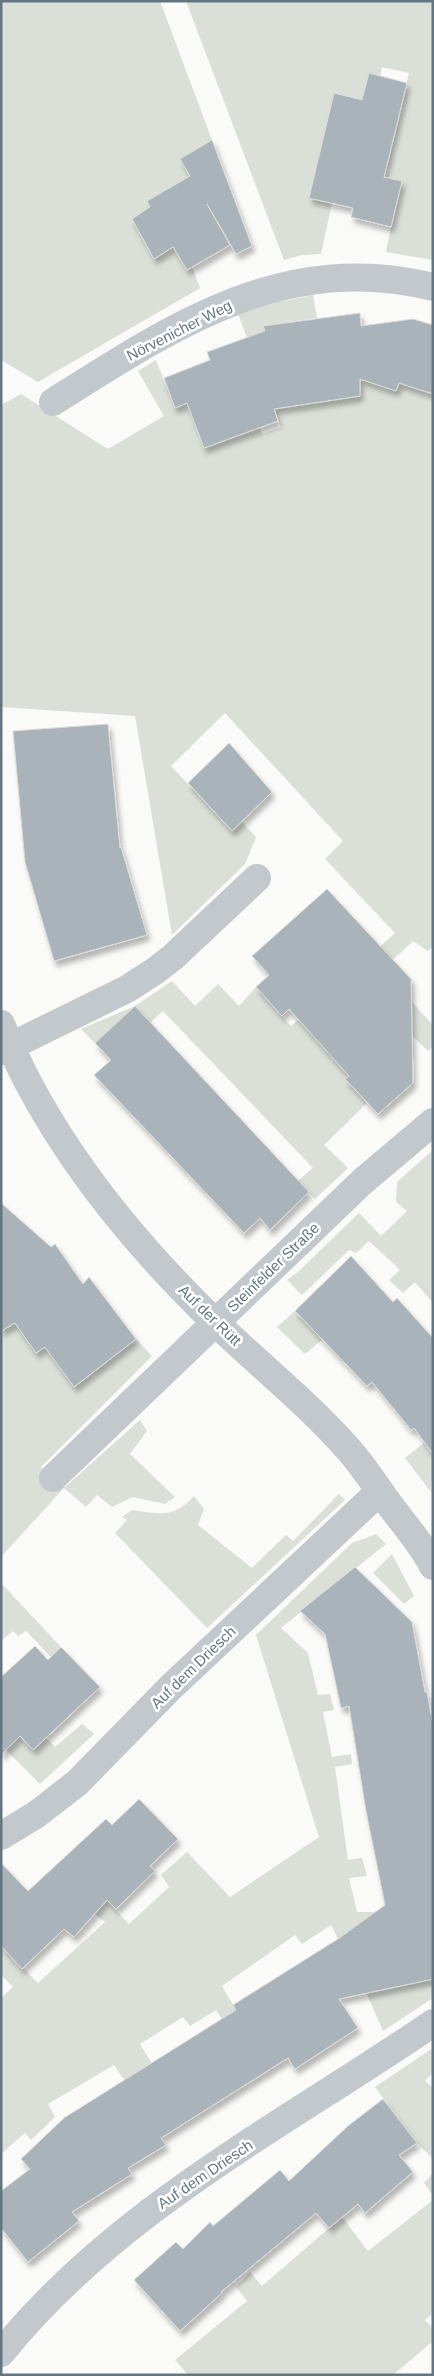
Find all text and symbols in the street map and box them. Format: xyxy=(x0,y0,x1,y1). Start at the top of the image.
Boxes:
street label: Nörvenicher Weg xyxy=(124,296,234,364)
street label: Steinfelder Straße xyxy=(224,1219,322,1315)
street label: Auf der Rütt xyxy=(175,1281,245,1349)
street label: Auf dem Driesch xyxy=(147,1622,239,1712)
street label: Auf dem Driesch xyxy=(154,2136,256,2212)

